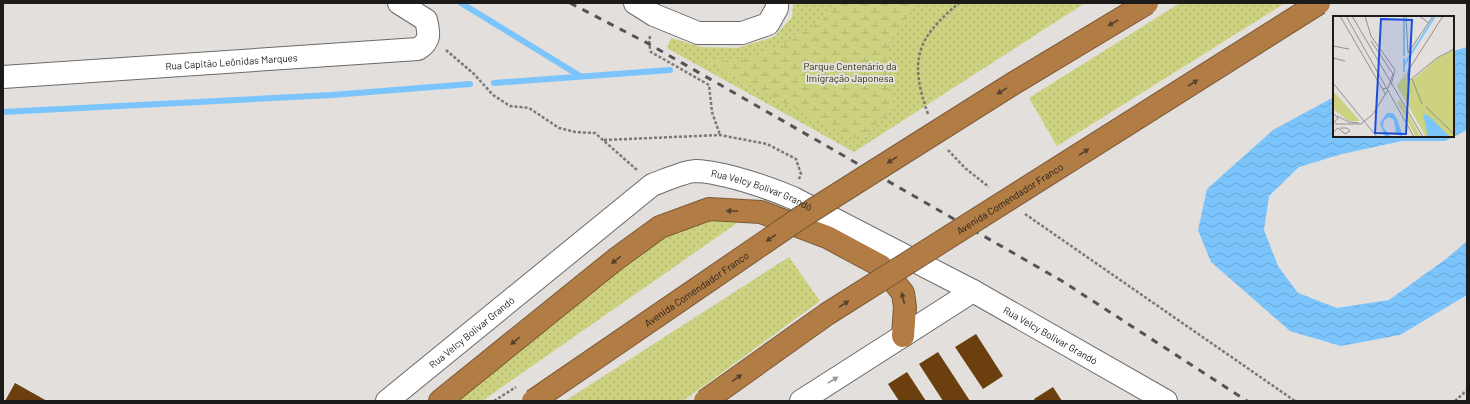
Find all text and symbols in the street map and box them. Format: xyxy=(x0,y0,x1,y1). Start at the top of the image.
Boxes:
inset map xyxy=(1333,16,1454,137)
one-way arrow xyxy=(1107,20,1119,27)
street label: Rua Capitão Leônidas Marques xyxy=(165,51,298,72)
park label: Parque Centenário da Imigração Japonesa xyxy=(803,60,897,84)
one-way arrow xyxy=(1188,79,1199,86)
one-way arrow xyxy=(996,87,1008,94)
one-way arrow xyxy=(1078,149,1090,156)
one-way arrow xyxy=(887,156,897,164)
street label: Avenida Comendador Franco xyxy=(954,160,1065,237)
street label: Rua Velcy Bolivar Grandó xyxy=(710,167,814,213)
one-way arrow xyxy=(726,207,738,214)
one-way arrow xyxy=(766,234,776,242)
street label: Avenida Comendador Franco xyxy=(642,249,751,329)
one-way arrow xyxy=(611,255,622,264)
one-way arrow xyxy=(900,292,906,304)
street label: Rua Velcy Bolivar Grandó xyxy=(426,294,517,370)
one-way arrow xyxy=(839,300,849,308)
street label: Rua Velcy Bolivar Grandó xyxy=(1001,304,1100,367)
one-way arrow xyxy=(509,337,520,345)
one-way arrow xyxy=(732,374,742,382)
one-way arrow xyxy=(828,376,838,384)

